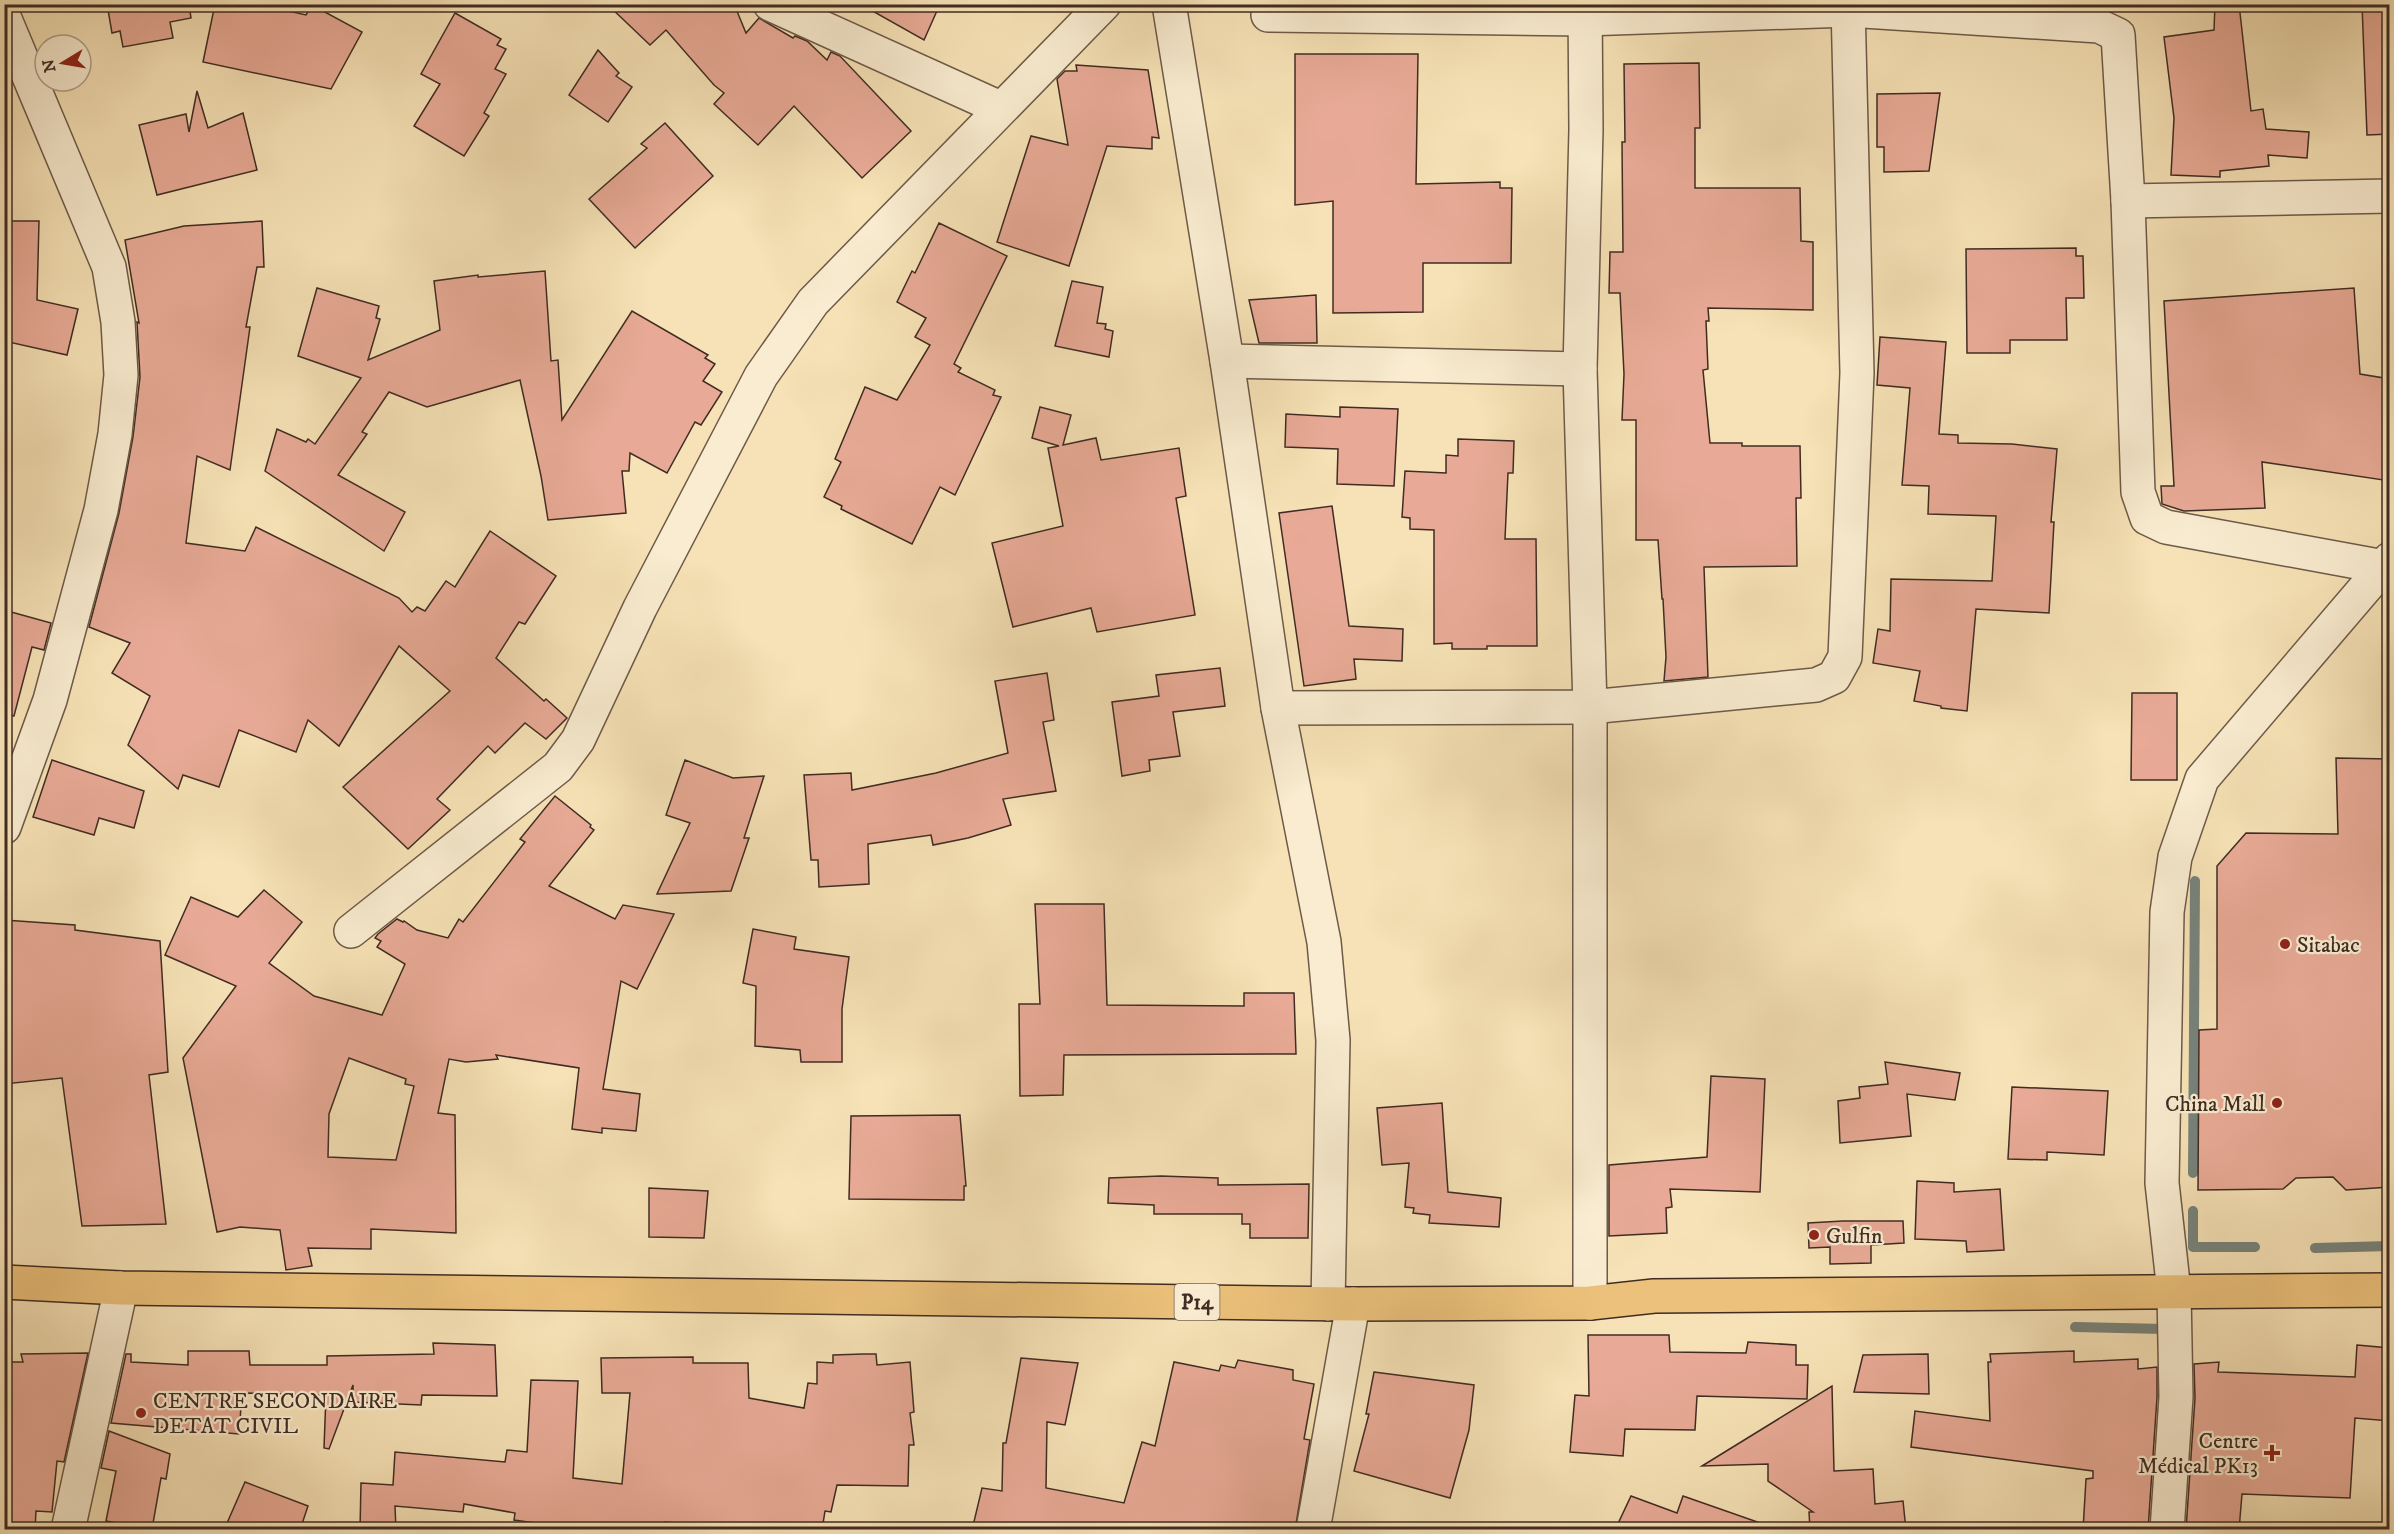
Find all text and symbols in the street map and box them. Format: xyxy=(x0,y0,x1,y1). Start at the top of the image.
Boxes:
north arrow xyxy=(33,33,93,93)
text: N xyxy=(38,57,60,74)
place label: Sitabac xyxy=(2297,932,2360,959)
marker: Sitabac xyxy=(2278,937,2292,951)
place label: China Mall xyxy=(2165,1091,2265,1118)
marker: China Mall xyxy=(2270,1096,2284,1110)
place label: Gulfin xyxy=(1826,1223,1883,1250)
marker: Gulfin xyxy=(1807,1228,1821,1242)
road number: P14 xyxy=(1174,1284,1220,1320)
place label: CENTRE SECONDAIRE DETAT CIVIL xyxy=(153,1388,397,1440)
marker: CENTRE SECONDAIRE DETAT CIVIL xyxy=(134,1406,148,1420)
place label: Centre Médical PK13 xyxy=(2138,1428,2258,1480)
marker: Centre Médical PK13 xyxy=(2263,1444,2281,1462)

